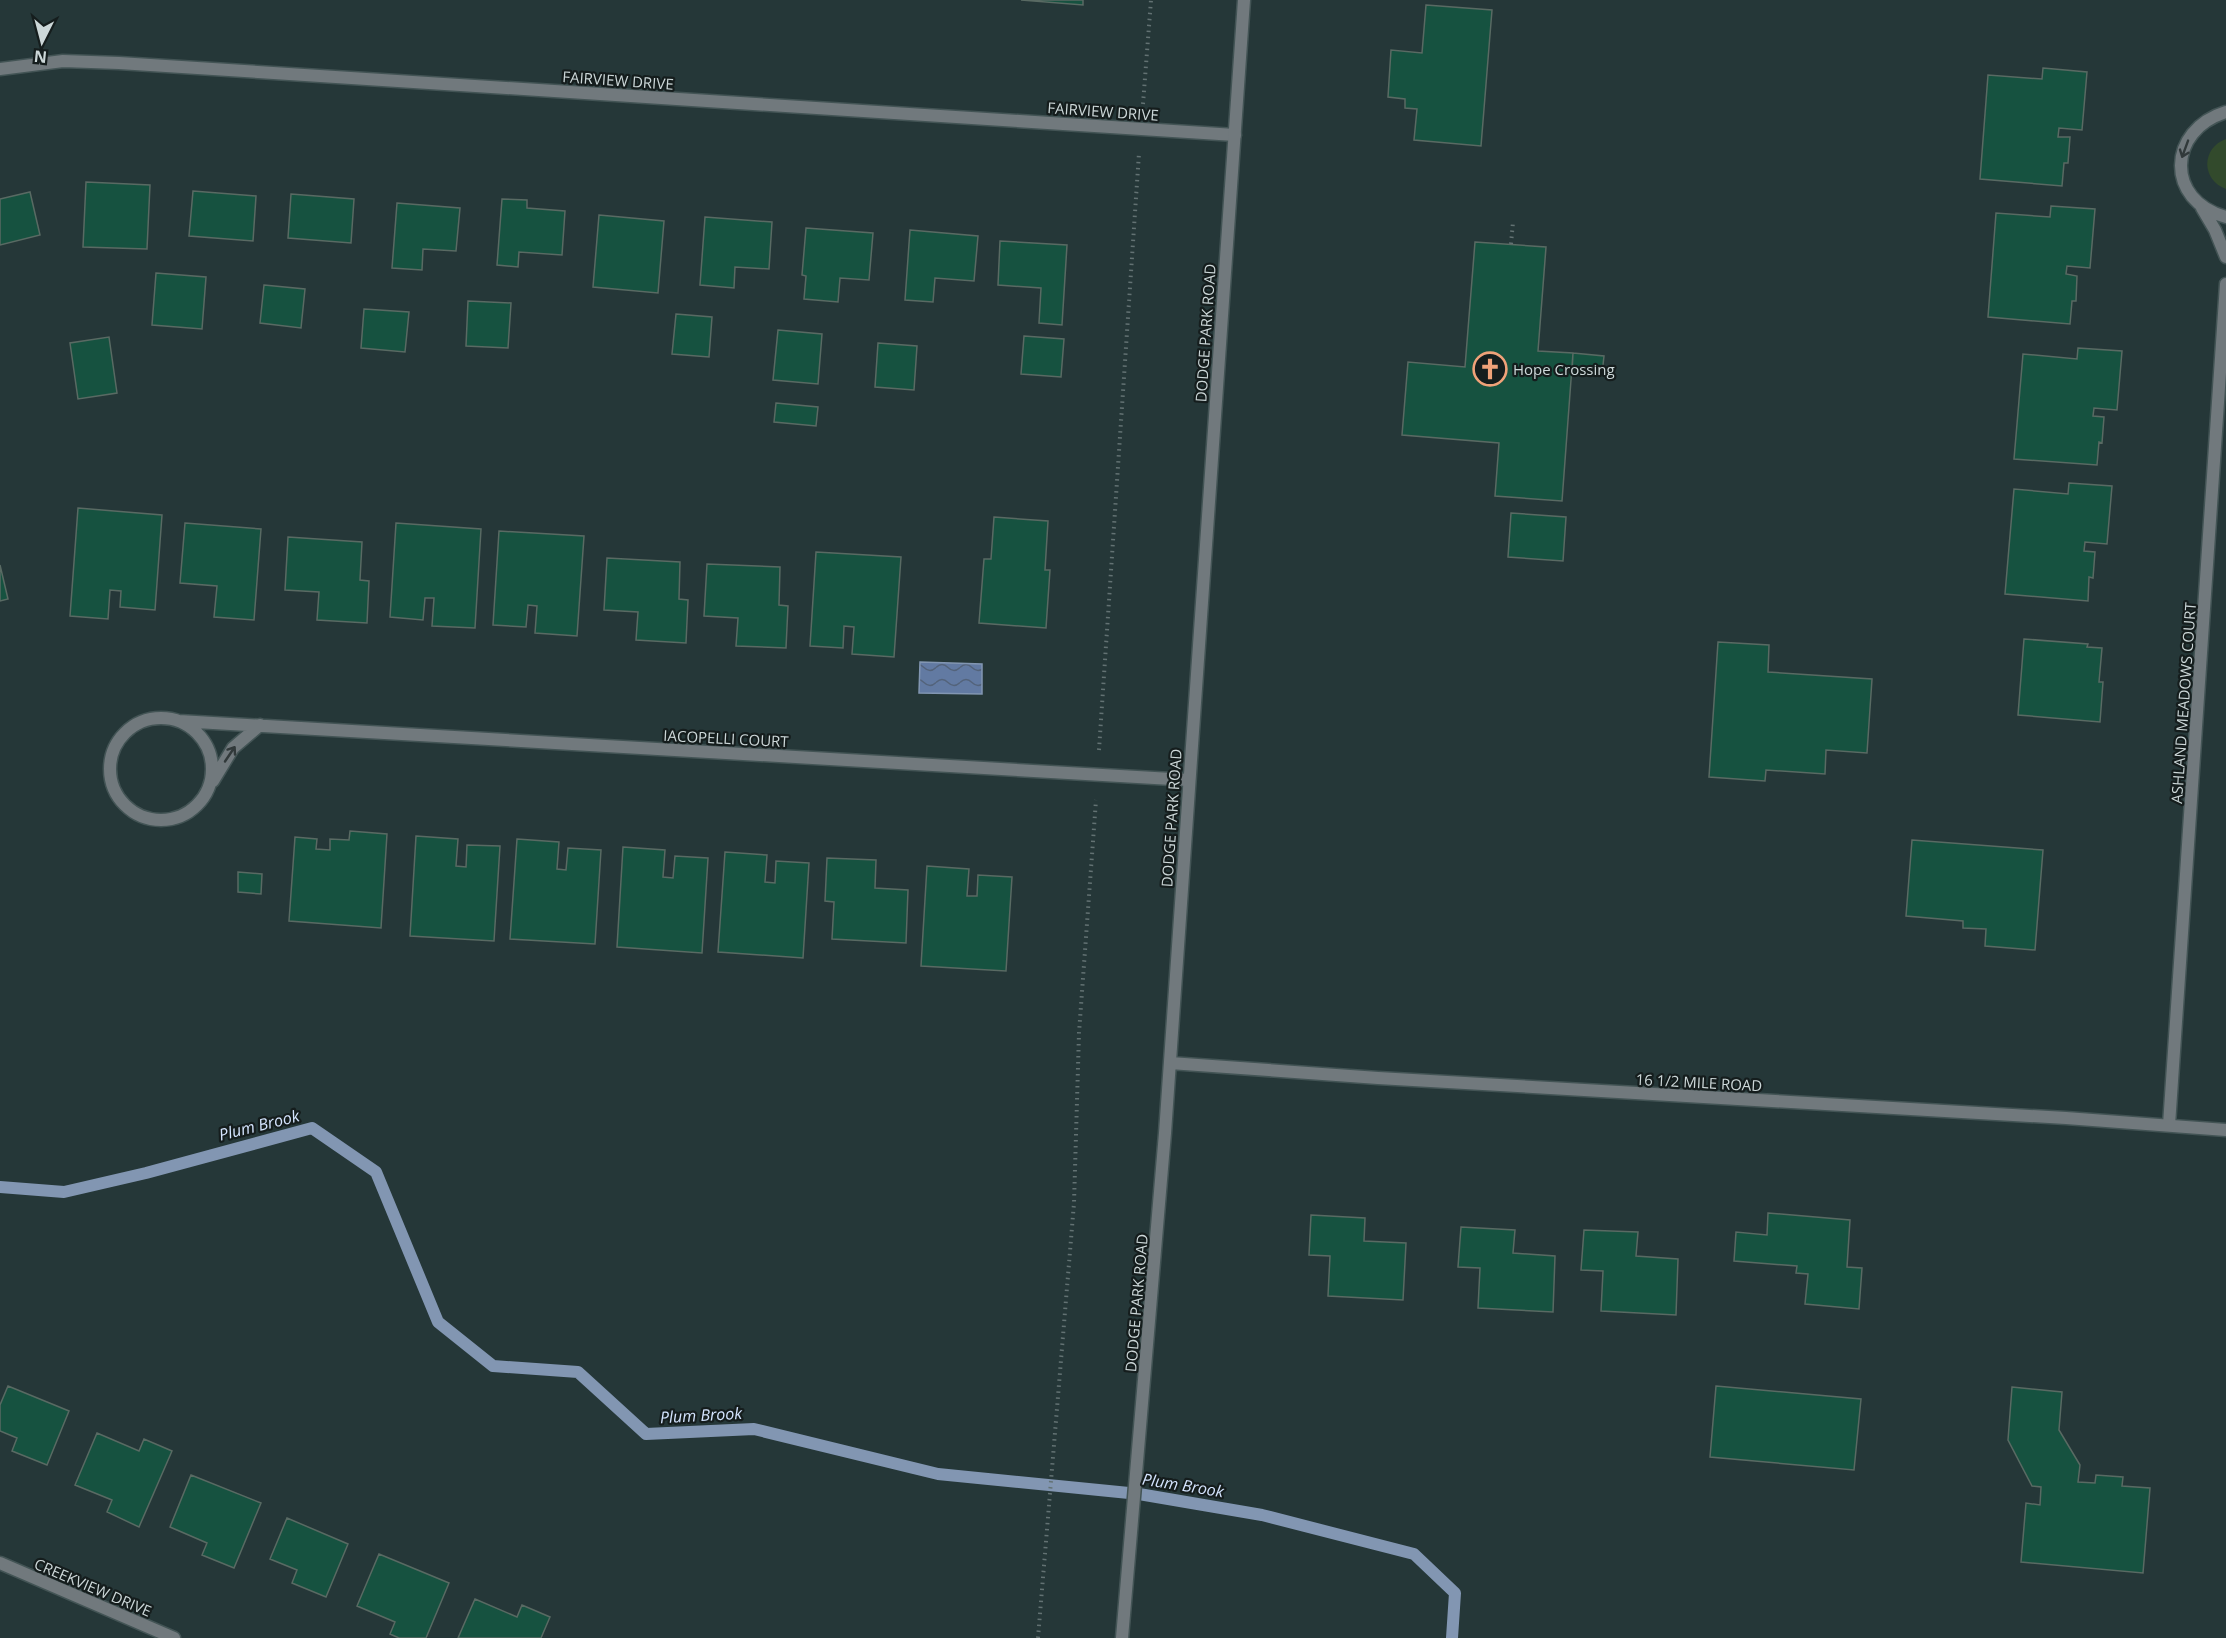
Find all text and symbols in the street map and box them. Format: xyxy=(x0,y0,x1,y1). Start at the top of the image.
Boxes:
north arrow xyxy=(12,12,72,72)
text: N xyxy=(33,45,48,69)
street label: FAIRVIEW DRIVE xyxy=(562,66,674,94)
street label: FAIRVIEW DRIVE xyxy=(1047,97,1159,125)
one-way arrow xyxy=(2178,139,2189,158)
street label: DODGE PARK ROAD xyxy=(1190,263,1220,403)
church icon: Hope Crossing xyxy=(1472,351,1508,387)
place label: Hope Crossing xyxy=(1513,359,1615,379)
street label: ASHLAND MEADOWS COURT xyxy=(2166,601,2200,804)
street label: IACOPELLI COURT xyxy=(663,725,790,751)
one-way arrow xyxy=(224,747,236,763)
street label: DODGE PARK ROAD xyxy=(1156,748,1186,888)
street label: 16 1/2 MILE ROAD xyxy=(1635,1069,1763,1095)
water label: Plum Brook xyxy=(216,1104,303,1146)
street label: DODGE PARK ROAD xyxy=(1120,1233,1152,1373)
water label: Plum Brook xyxy=(659,1402,744,1428)
water label: Plum Brook xyxy=(1141,1468,1226,1502)
street label: CREEKVIEW DRIVE xyxy=(31,1553,155,1621)

